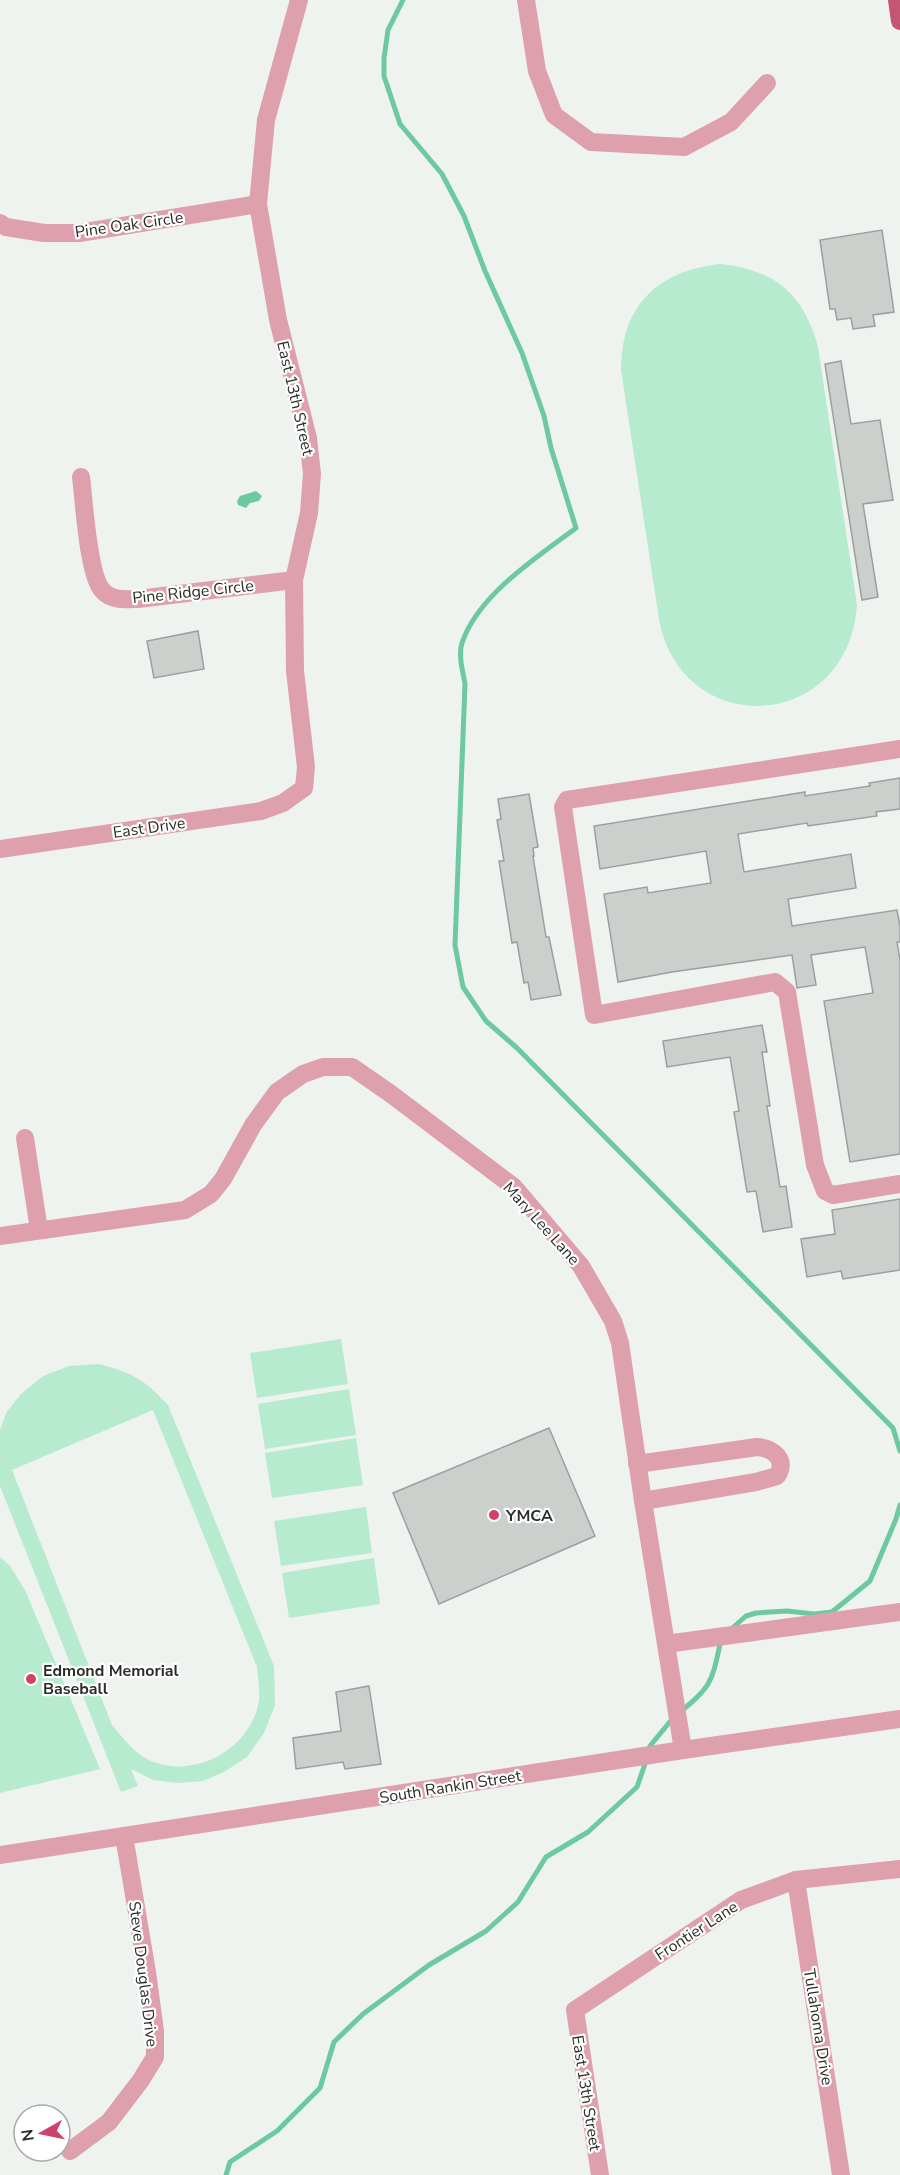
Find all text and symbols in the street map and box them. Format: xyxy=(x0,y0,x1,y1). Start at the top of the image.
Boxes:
street label: Pine Oak Circle xyxy=(74,207,185,243)
street label: East 13th Street xyxy=(271,339,319,458)
street label: Pine Ridge Circle xyxy=(131,575,255,609)
street label: East Drive xyxy=(111,812,187,844)
street label: Mary Lee Lane xyxy=(498,1177,585,1270)
place label: YMCA xyxy=(505,1505,553,1527)
marker: YMCA xyxy=(487,1508,501,1522)
place label: Edmond Memorial Baseball xyxy=(43,1660,179,1700)
marker: Edmond Memorial Baseball xyxy=(24,1672,38,1686)
street label: South Rankin Street xyxy=(378,1765,523,1809)
street label: Frontier Lane xyxy=(651,1896,742,1966)
street label: Steve Douglas Drive xyxy=(123,1900,163,2048)
street label: Tullahoma Drive xyxy=(798,1967,838,2087)
street label: East 13th Street xyxy=(566,2034,606,2153)
north arrow xyxy=(12,2103,72,2163)
text: N xyxy=(16,2128,40,2143)

